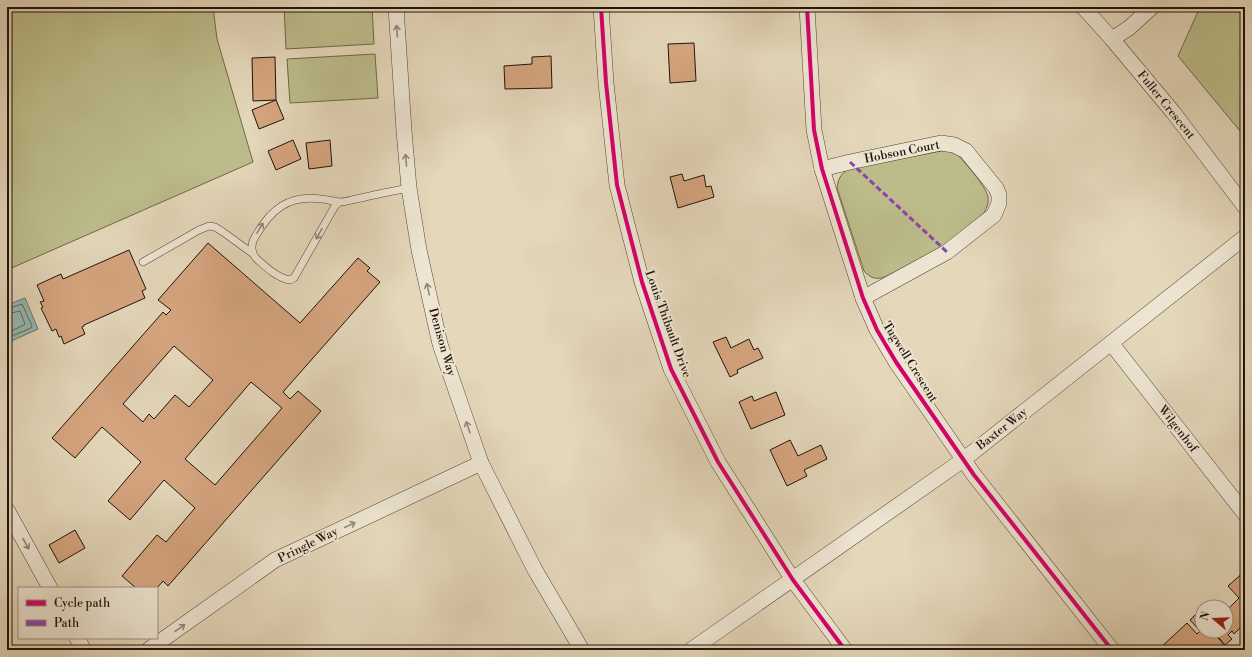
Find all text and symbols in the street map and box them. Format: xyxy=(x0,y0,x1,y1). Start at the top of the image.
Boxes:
one-way arrow xyxy=(394,25,401,38)
street label: Fuller Crescent xyxy=(1134,68,1199,143)
street label: Hobson Court xyxy=(863,137,942,167)
one-way arrow xyxy=(403,154,410,167)
one-way arrow xyxy=(256,223,264,234)
one-way arrow xyxy=(315,228,322,240)
street label: Louis Thibault Drive xyxy=(642,268,694,380)
one-way arrow xyxy=(423,282,431,295)
street label: Denison Way xyxy=(425,306,459,378)
street label: Tugwell Crescent xyxy=(879,319,941,406)
street label: Wilgenhof xyxy=(1154,402,1201,456)
street label: Baxter Way xyxy=(973,404,1031,454)
one-way arrow xyxy=(464,420,471,433)
one-way arrow xyxy=(344,521,356,528)
street label: Pringle Way xyxy=(276,524,341,566)
one-way arrow xyxy=(22,538,30,550)
legend xyxy=(18,587,158,639)
text: Cycle path xyxy=(54,596,110,611)
north arrow xyxy=(1194,599,1234,639)
text: N xyxy=(1197,609,1214,622)
text: Path xyxy=(54,616,79,631)
one-way arrow xyxy=(174,624,185,632)

